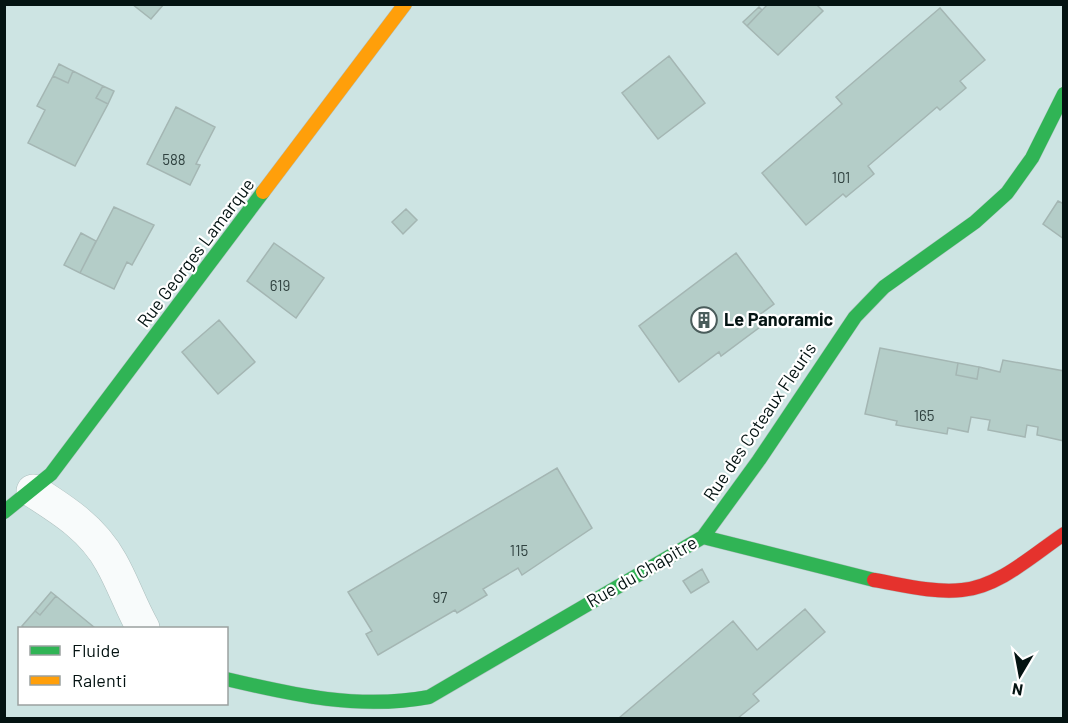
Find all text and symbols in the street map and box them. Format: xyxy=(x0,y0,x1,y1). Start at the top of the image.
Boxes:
house number: 588 xyxy=(162,150,186,168)
house number: 101 xyxy=(832,168,850,186)
street label: Rue Georges Lamarque xyxy=(132,174,258,331)
house number: 619 xyxy=(270,276,290,294)
building icon: Le Panoramic xyxy=(689,305,719,335)
place label: Le Panoramic xyxy=(724,308,834,330)
street label: Rue des Coteaux Fleuris xyxy=(698,338,820,505)
house number: 165 xyxy=(914,406,934,424)
street label: Rue du Chapitre xyxy=(582,531,701,612)
house number: 115 xyxy=(510,541,528,559)
house number: 97 xyxy=(433,588,447,606)
legend xyxy=(18,627,228,705)
text: Fluide xyxy=(72,639,120,661)
north arrow xyxy=(990,645,1050,705)
text: Ralenti xyxy=(72,669,127,691)
text: N xyxy=(1010,680,1024,701)

